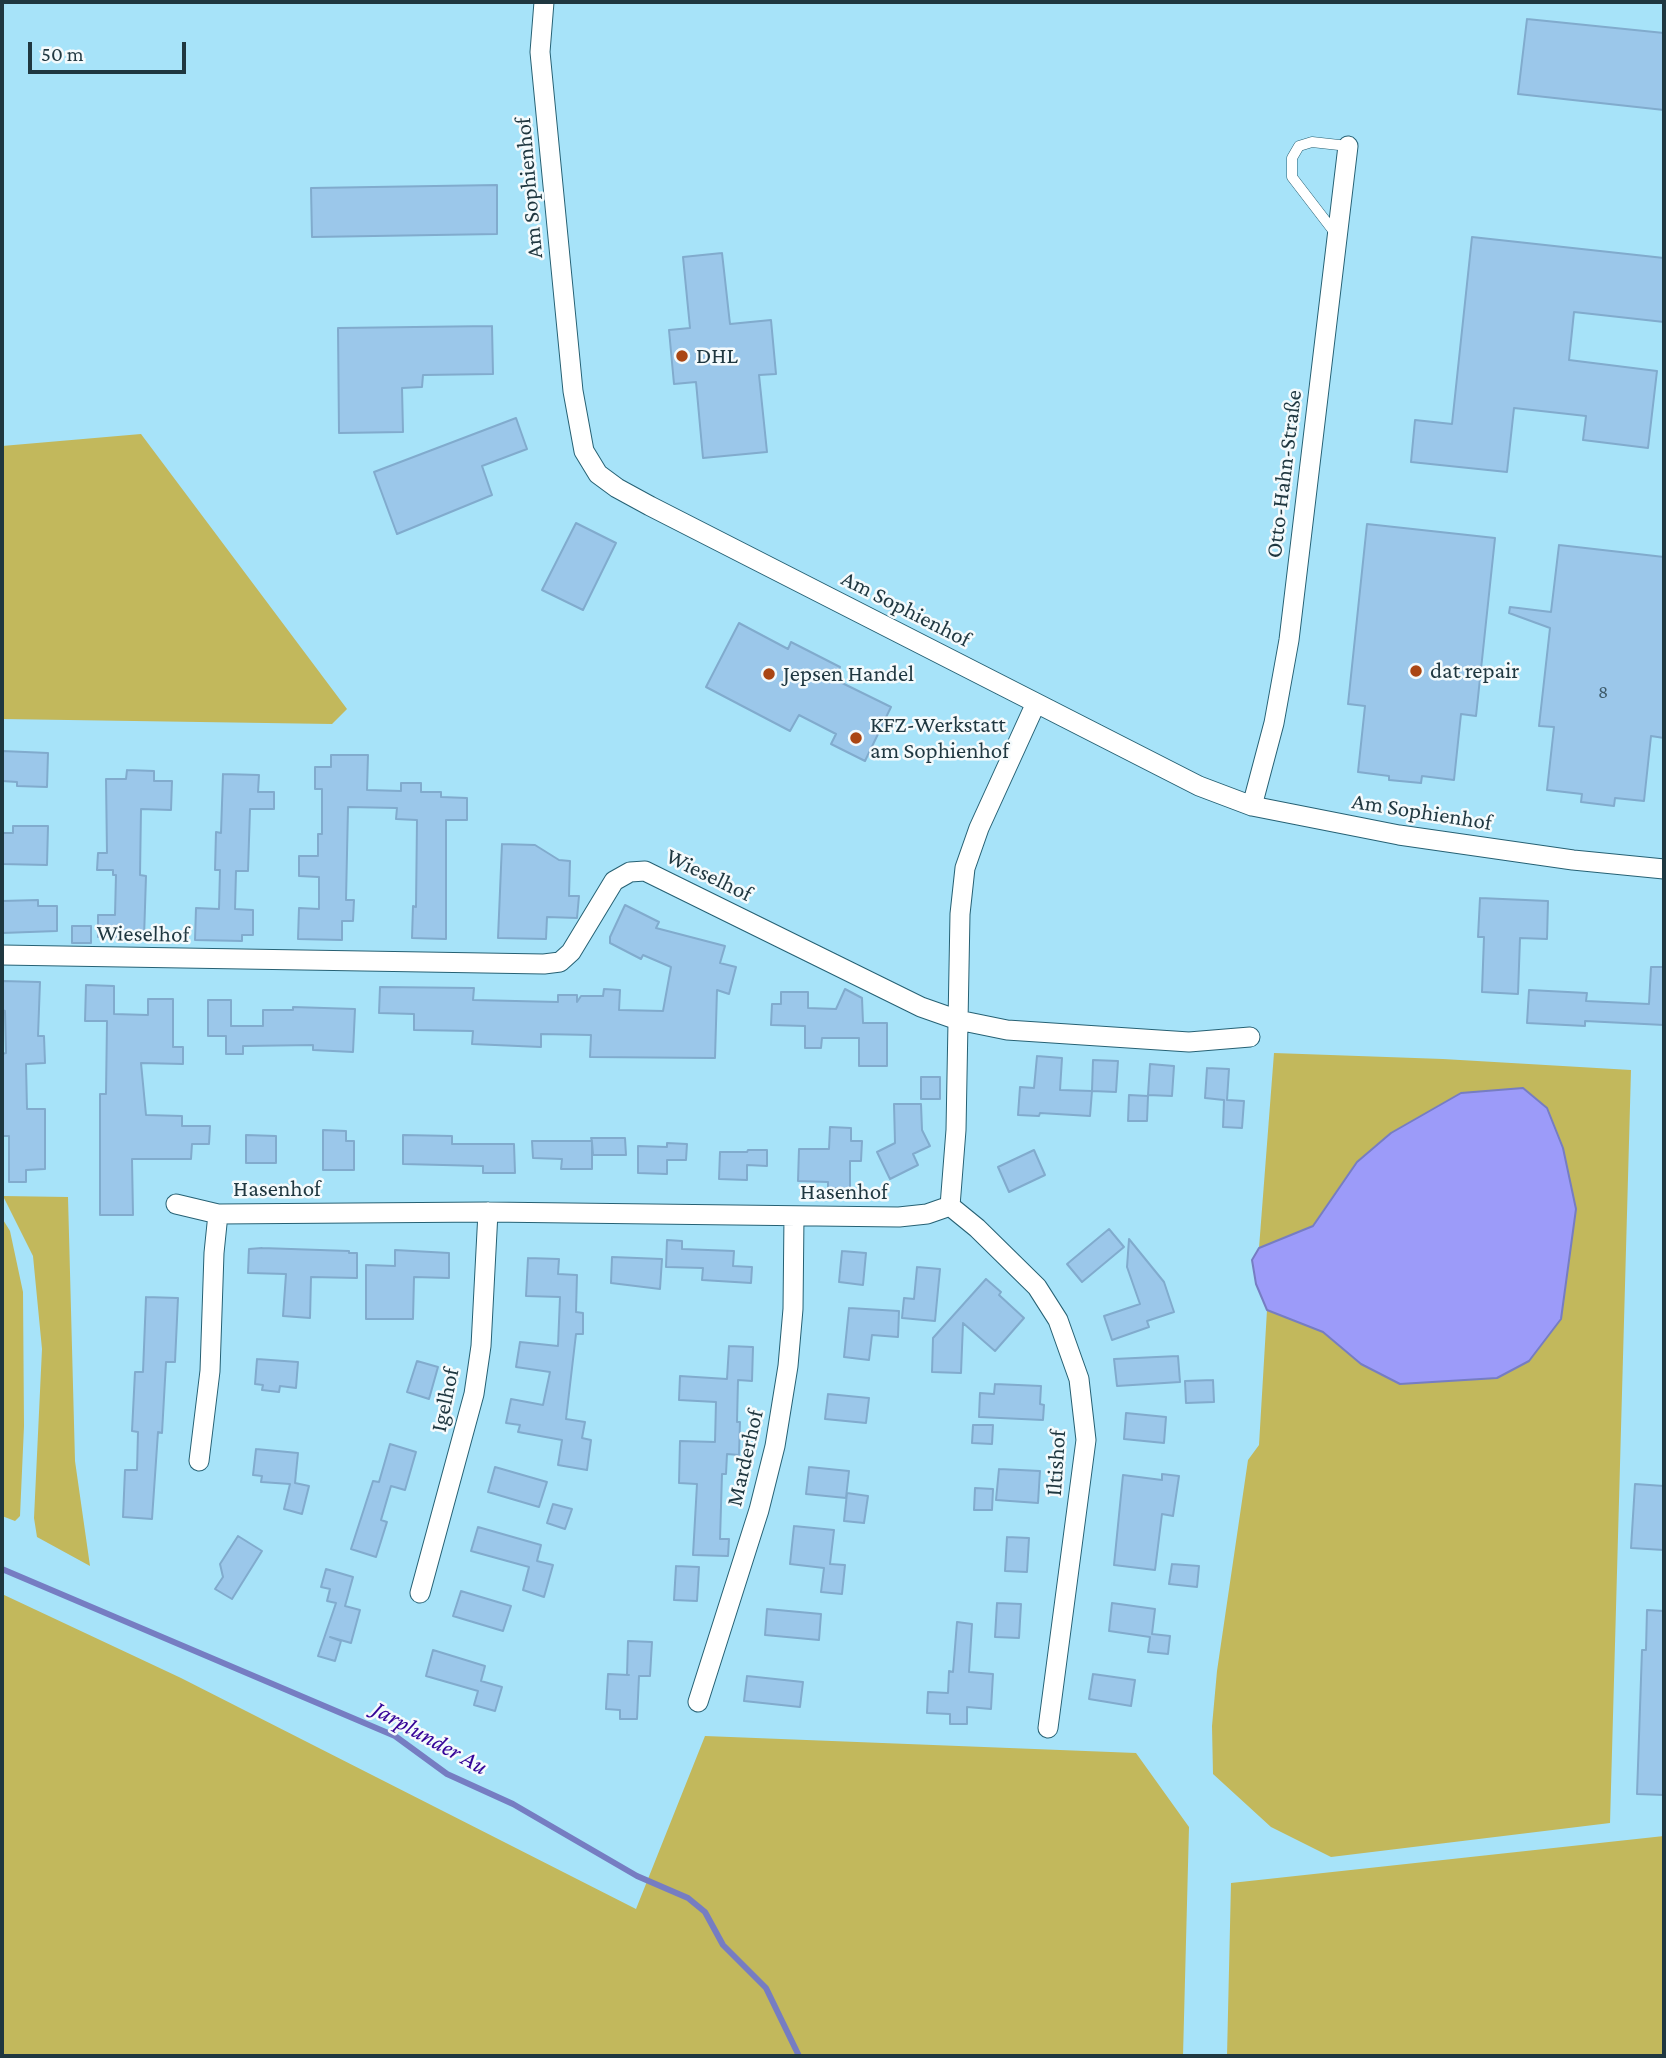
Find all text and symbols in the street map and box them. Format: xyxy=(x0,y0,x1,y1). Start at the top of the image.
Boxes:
scale bar xyxy=(32,28,189,72)
text: 50 m xyxy=(41,42,84,66)
street label: Am Sophienhof xyxy=(509,116,549,260)
place label: DHL xyxy=(696,342,738,370)
marker: DHL xyxy=(674,348,690,364)
street label: Otto-Hahn-Straße xyxy=(1260,388,1308,560)
street label: Am Sophienhof xyxy=(837,565,975,653)
place label: dat repair xyxy=(1430,657,1519,685)
place label: Jepsen Handel xyxy=(783,660,914,688)
marker: dat repair xyxy=(1408,663,1424,679)
marker: Jepsen Handel xyxy=(761,666,777,682)
house number: 8 xyxy=(1598,681,1608,703)
place label: KFZ-Werkstatt am Sophienhof xyxy=(870,711,1009,765)
marker: KFZ-Werkstatt am Sophienhof xyxy=(848,730,864,746)
street label: Am Sophienhof xyxy=(1350,787,1494,837)
street label: Wieselhof xyxy=(661,842,757,908)
street label: Wieselhof xyxy=(96,919,190,949)
street label: Hasenhof xyxy=(233,1175,321,1203)
street label: Hasenhof xyxy=(800,1178,888,1206)
street label: Igelhof xyxy=(425,1365,465,1435)
street label: Marderhof xyxy=(721,1407,769,1509)
street label: Iltishof xyxy=(1040,1429,1072,1497)
water label: Jarplunder Au xyxy=(367,1695,493,1781)

